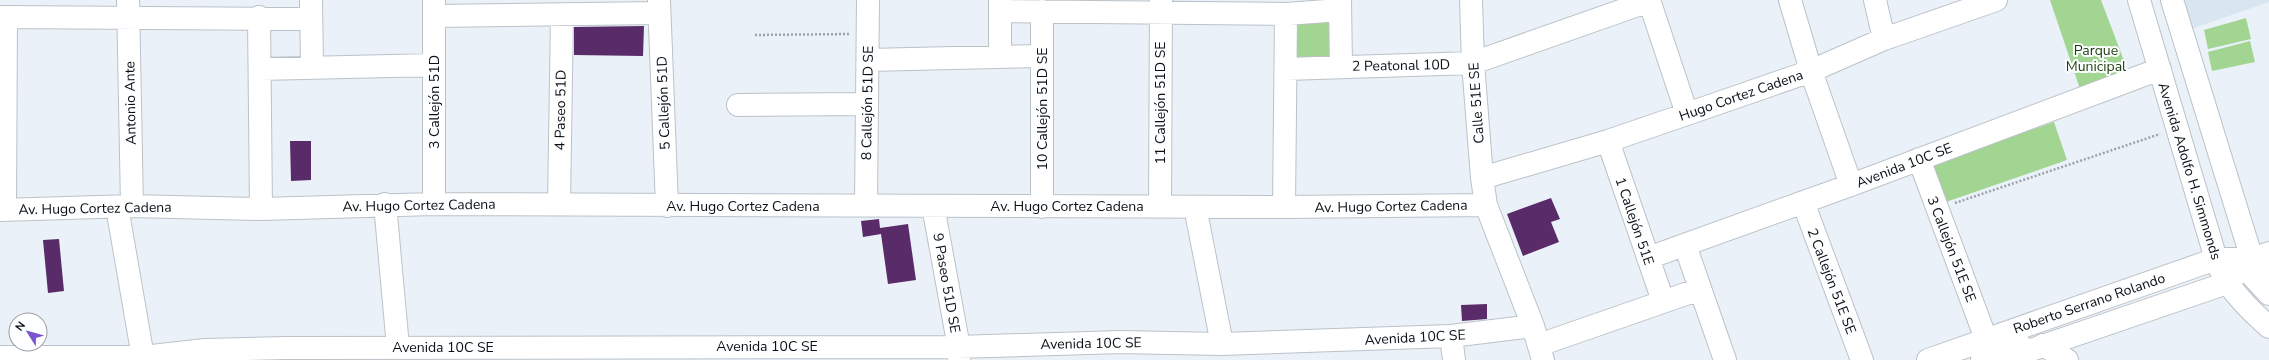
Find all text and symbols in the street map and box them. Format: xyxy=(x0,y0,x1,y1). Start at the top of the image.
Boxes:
park label: Parque Municipal xyxy=(2066,41,2127,76)
street label: 11 Callejón 51D SE xyxy=(1151,42,1170,164)
street label: 8 Callejón 51D SE xyxy=(857,46,878,160)
street label: 10 Callejón 51D SE xyxy=(1033,48,1052,170)
street label: 3 Callejón 51D xyxy=(425,55,444,149)
street label: 2 Peatonal 10D xyxy=(1352,55,1450,76)
street label: 5 Callejón 51D xyxy=(652,56,675,150)
street label: Antonio Ante xyxy=(120,61,141,145)
street label: Calle 51E SE xyxy=(1464,62,1489,144)
street label: Hugo Cortez Cadena xyxy=(1677,65,1806,126)
street label: 4 Paseo 51D xyxy=(550,69,571,151)
street label: Avenida Adolfo H. Simmonds xyxy=(2153,80,2226,262)
street label: Avenida 10C SE xyxy=(1853,138,1955,193)
street label: 1 Callejón 51E xyxy=(1611,175,1658,268)
street label: 3 Callejón 51E SE xyxy=(1923,193,1981,305)
street label: Av. Hugo Cortez Cadena xyxy=(342,195,496,216)
street label: Av. Hugo Cortez Cadena xyxy=(1314,196,1468,217)
street label: Av. Hugo Cortez Cadena xyxy=(666,197,820,216)
street label: Av. Hugo Cortez Cadena xyxy=(990,197,1144,216)
street label: Av. Hugo Cortez Cadena xyxy=(18,198,172,219)
street label: 2 Callejón 51E SE xyxy=(1803,225,1861,337)
street label: 9 Paseo 51D SE xyxy=(928,232,965,335)
street label: Roberto Serrano Rolando xyxy=(2011,268,2168,338)
north arrow xyxy=(8,312,48,352)
text: N xyxy=(12,318,29,334)
street label: Avenida 10C SE xyxy=(1364,325,1466,350)
street label: Avenida 10C SE xyxy=(1040,333,1142,354)
street label: Avenida 10C SE xyxy=(716,337,818,356)
street label: Avenida 10C SE xyxy=(392,338,494,357)

